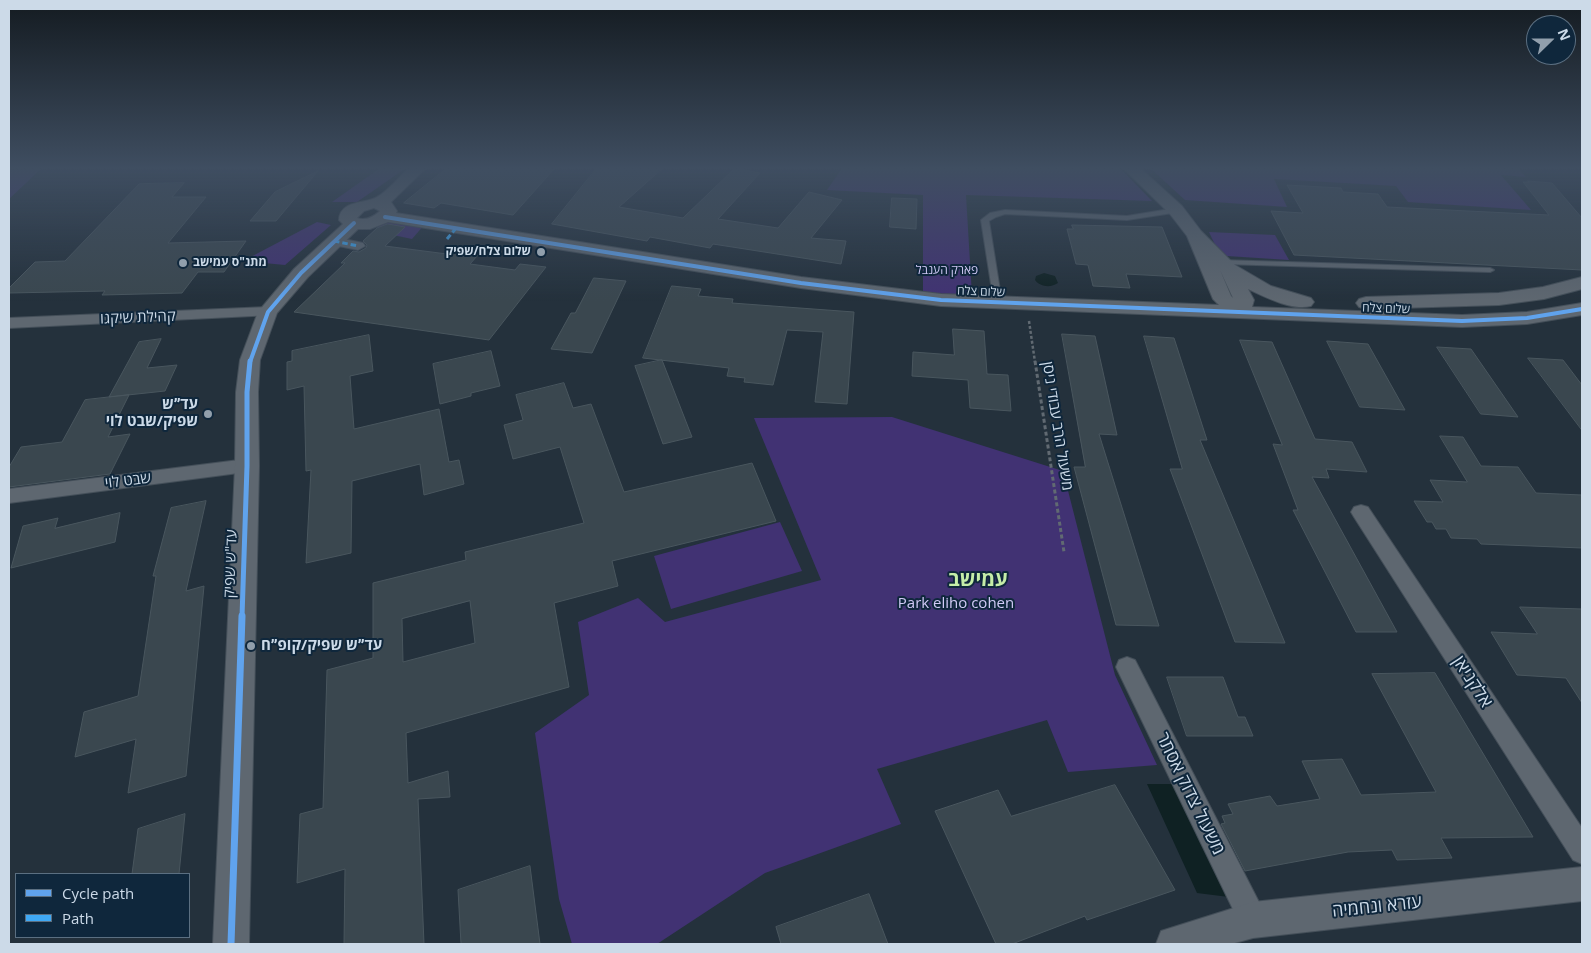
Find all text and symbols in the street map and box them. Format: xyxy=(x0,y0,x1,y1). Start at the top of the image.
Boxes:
north arrow xyxy=(1526,15,1576,65)
text: N xyxy=(1553,26,1575,43)
place label: שלום צלח/שפיק xyxy=(446,245,531,259)
marker: שלום צלח/שפיק xyxy=(535,246,547,258)
place label: מתנ"ס עמישב xyxy=(193,256,267,270)
marker: מתנ"ס עמישב xyxy=(177,257,189,269)
park label: פארק הענבל xyxy=(916,264,978,278)
street label: שלום צלח xyxy=(957,284,1005,300)
street label: שלום צלח xyxy=(1362,301,1410,317)
street label: קהילת שיקגו xyxy=(100,308,176,328)
street label: משעול הרב עבודי ניסן xyxy=(1038,360,1076,492)
place label: עד״ש שפיק/שבט לוי xyxy=(106,396,198,431)
marker: עד״ש שפיק/שבט לוי xyxy=(202,408,214,420)
street label: שבט לוי xyxy=(104,469,152,493)
street label: עד"ש שפיק xyxy=(221,529,241,599)
district label: עמישב xyxy=(948,568,1008,592)
park label: Park eliho cohen xyxy=(898,595,1014,613)
place label: עד״ש שפיק/קופ״ח xyxy=(261,637,382,655)
marker: עד״ש שפיק/קופ״ח xyxy=(245,640,257,652)
street label: אלקניאן xyxy=(1447,652,1497,712)
street label: משעול צדוק אסתר xyxy=(1151,729,1229,859)
legend xyxy=(15,873,190,938)
text: Cycle path xyxy=(62,883,134,903)
street label: עזרא ונחמיה xyxy=(1331,892,1423,922)
text: Path xyxy=(62,908,94,928)

